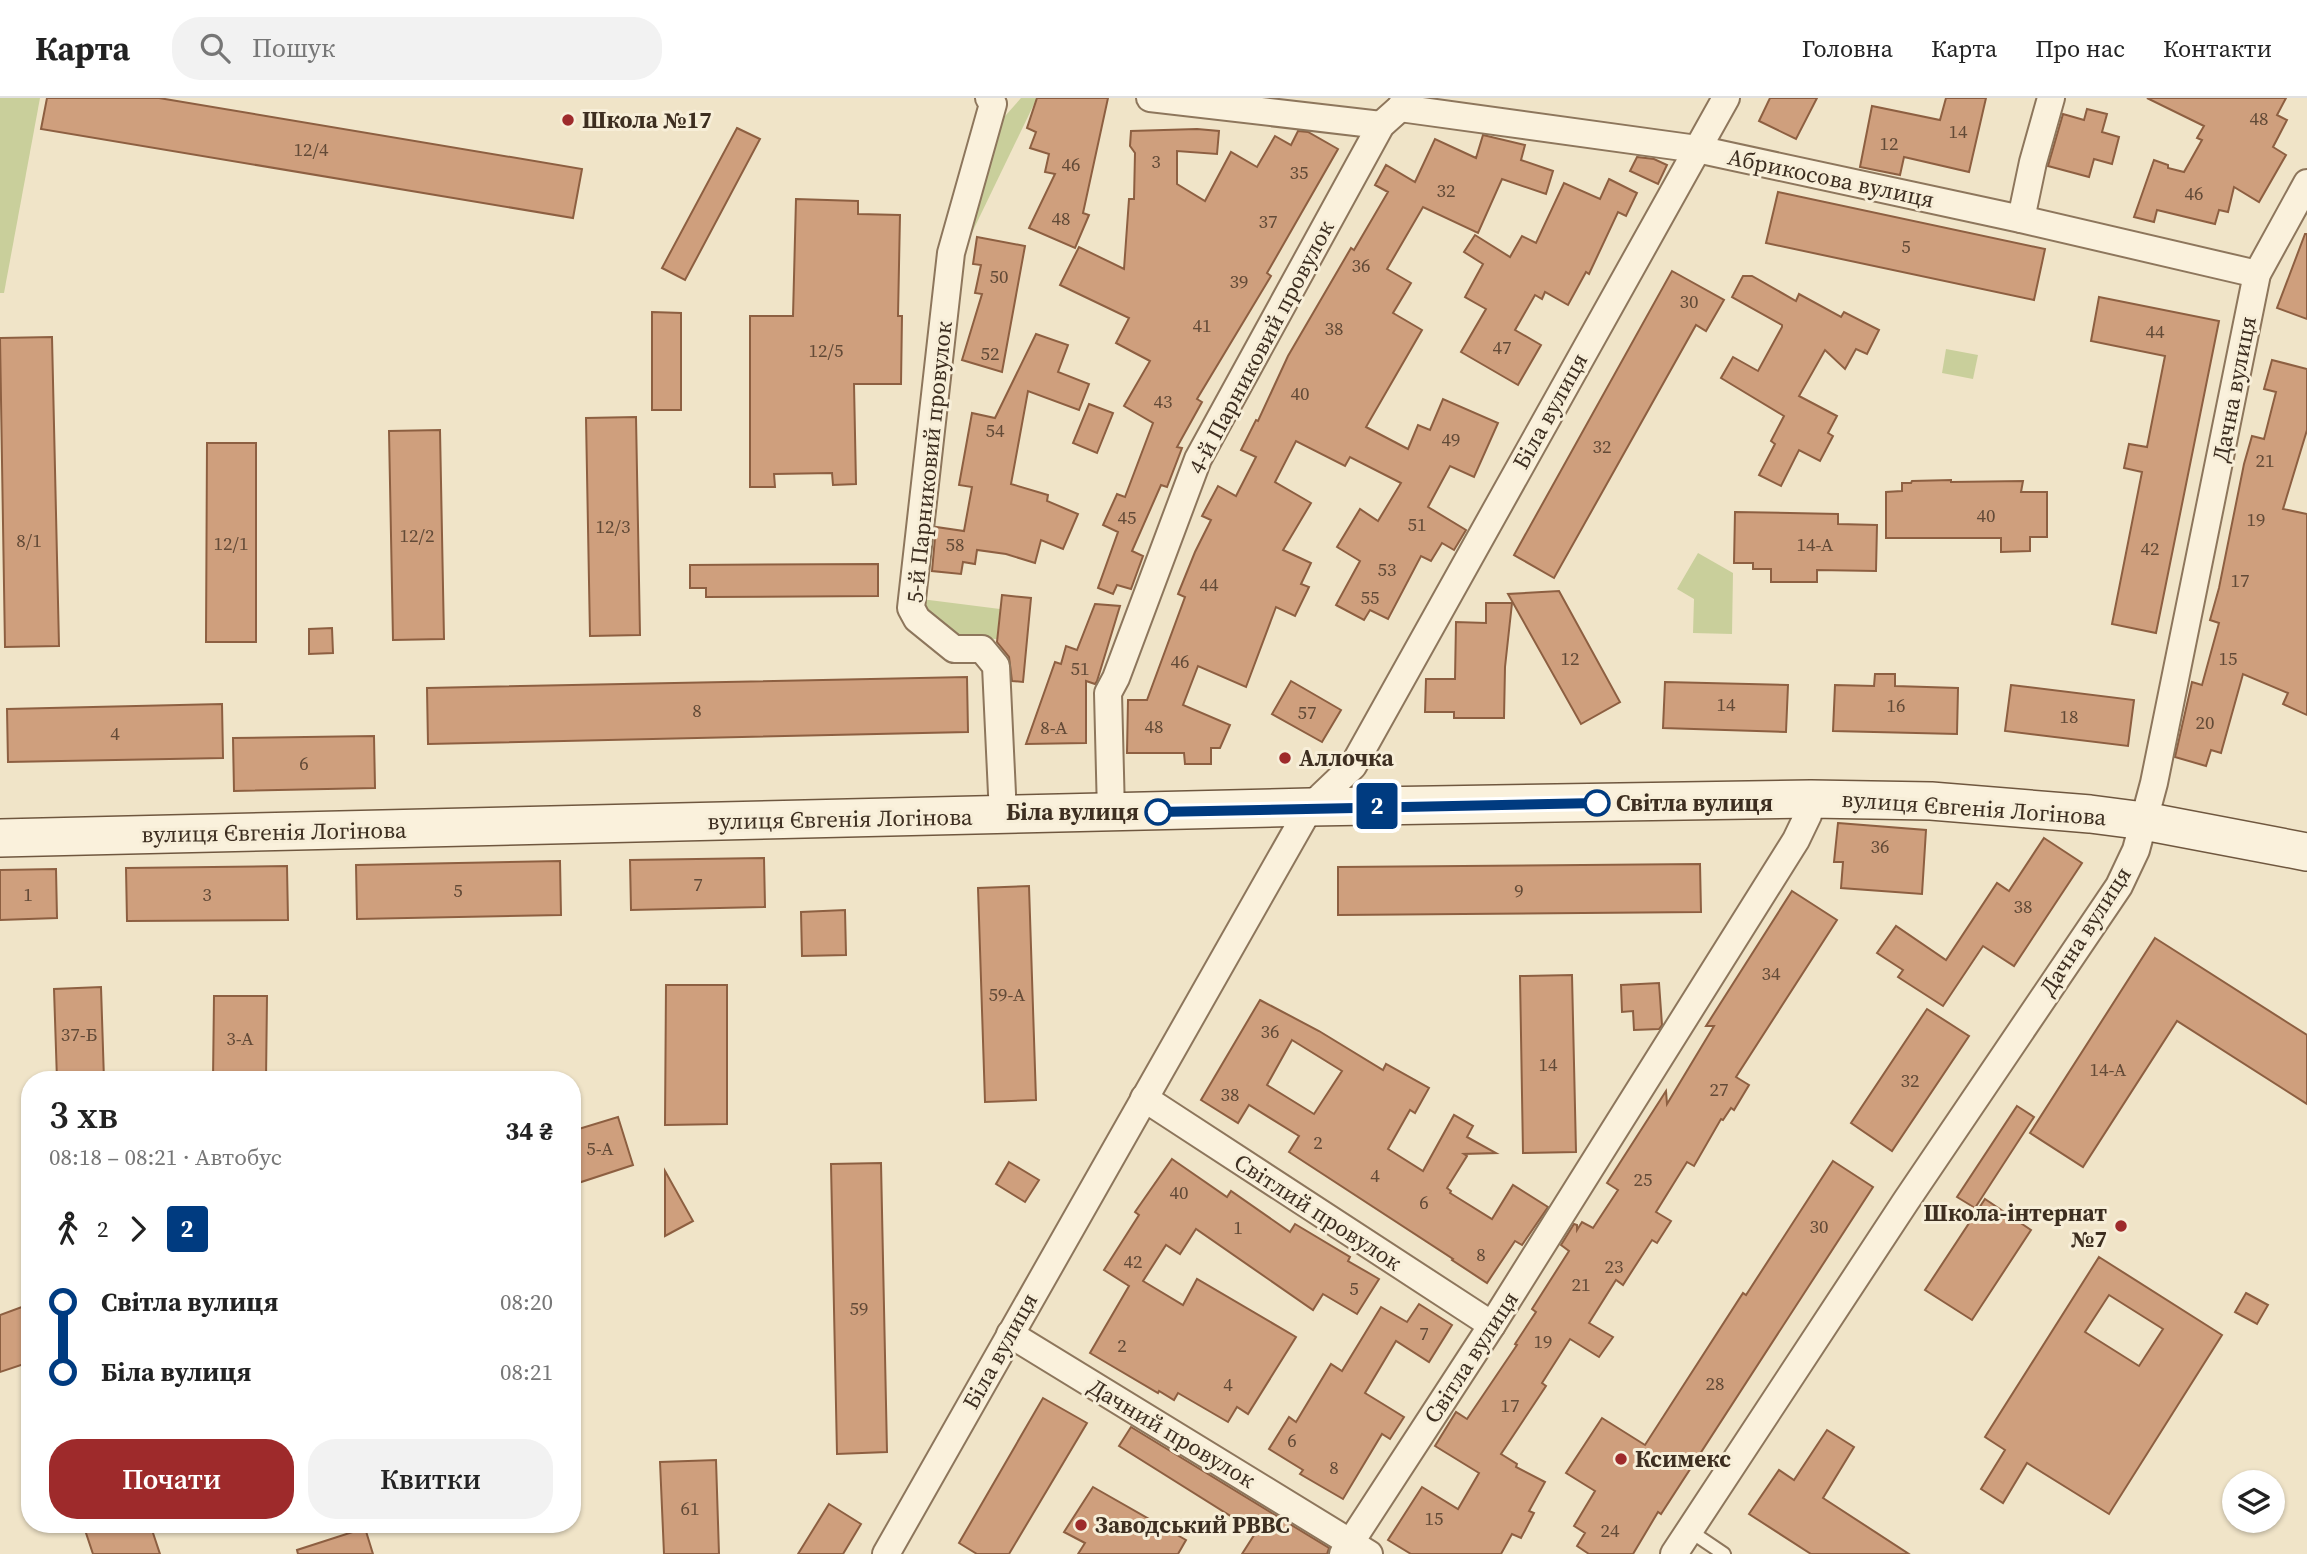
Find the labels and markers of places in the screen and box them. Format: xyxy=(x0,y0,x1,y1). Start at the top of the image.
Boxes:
place label: Школа №17 xyxy=(582,104,712,136)
marker: Школа №17 xyxy=(560,112,576,128)
place label: Аллочка xyxy=(1299,742,1395,774)
marker: Аллочка xyxy=(1277,750,1293,766)
place label: Світла вулиця xyxy=(1616,787,1773,819)
marker: Світла вулиця xyxy=(1584,790,1610,816)
place label: Біла вулиця xyxy=(1006,796,1139,828)
marker: Біла вулиця xyxy=(1145,799,1171,825)
place label: Школа-інтернат №7 xyxy=(1923,1197,2107,1255)
marker: Школа-інтернат №7 xyxy=(2113,1218,2129,1234)
place label: Ксимекс xyxy=(1635,1443,1731,1475)
marker: Ксимекс xyxy=(1613,1451,1629,1467)
place label: Заводський РВВС xyxy=(1095,1509,1290,1541)
marker: Заводський РВВС xyxy=(1073,1517,1089,1533)

